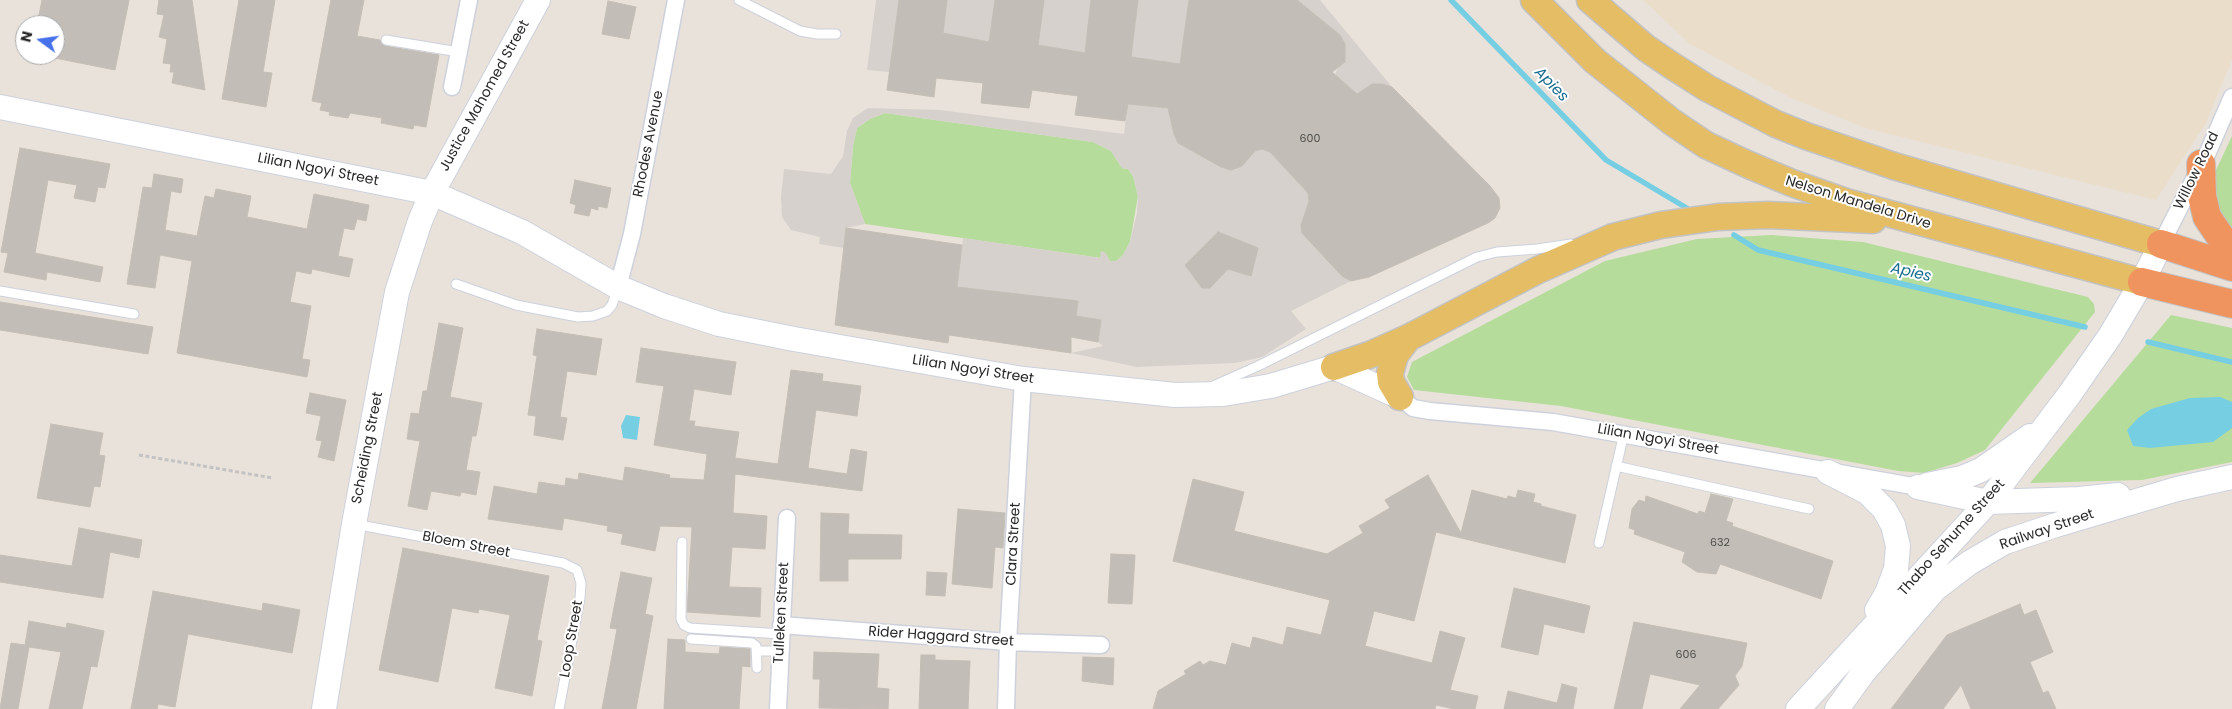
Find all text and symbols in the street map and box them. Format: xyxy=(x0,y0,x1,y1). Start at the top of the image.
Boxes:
north arrow xyxy=(15,15,65,65)
street label: Justice Mahomed Street xyxy=(436,18,534,174)
text: N xyxy=(15,29,37,44)
water label: Apies xyxy=(1530,64,1572,106)
street label: Rhodes Avenue xyxy=(630,89,668,199)
street label: Willow Road xyxy=(2171,129,2223,213)
house number: 600 xyxy=(1300,132,1320,146)
street label: Lilian Ngoyi Street xyxy=(256,150,380,190)
street label: Nelson Mandela Drive xyxy=(1783,173,1933,233)
water label: Apies xyxy=(1889,260,1933,286)
street label: Lilian Ngoyi Street xyxy=(911,352,1035,388)
street label: Scheiding Street xyxy=(349,391,387,505)
street label: Lilian Ngoyi Street xyxy=(1596,421,1720,459)
street label: Thabo Sehume Street xyxy=(1895,476,2009,600)
street label: Clara Street xyxy=(1003,502,1025,586)
street label: Railway Street xyxy=(1998,506,2096,554)
street label: Bloem Street xyxy=(421,528,511,562)
house number: 632 xyxy=(1710,536,1730,550)
street label: Tulleken Street xyxy=(771,562,793,664)
street label: Loop Street xyxy=(557,599,587,679)
street label: Rider Haggard Street xyxy=(868,624,1014,650)
house number: 606 xyxy=(1676,648,1696,662)

